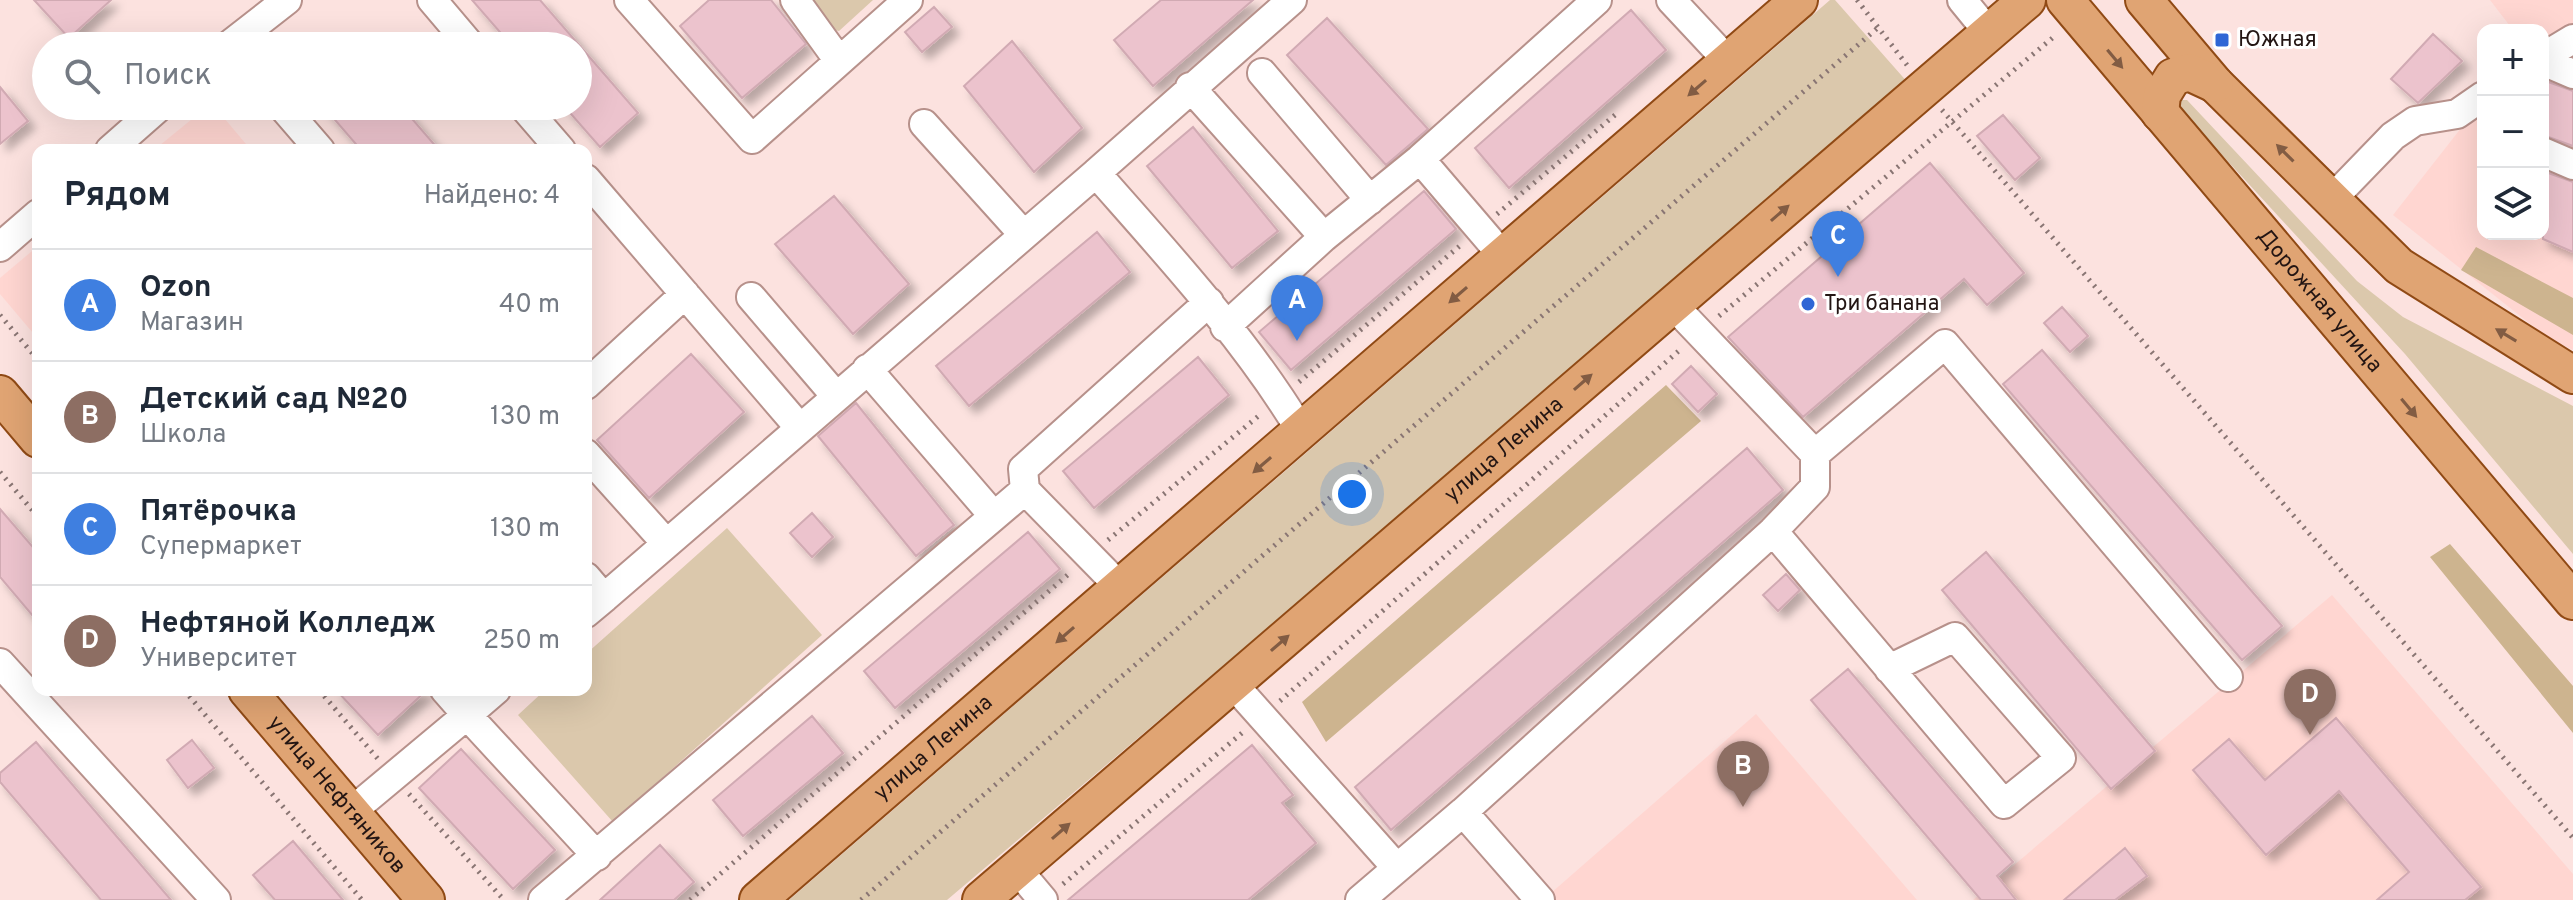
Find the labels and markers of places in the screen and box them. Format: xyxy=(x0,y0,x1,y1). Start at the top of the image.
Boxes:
place label: Южная xyxy=(2238,27,2317,54)
marker: Южная xyxy=(2213,31,2231,49)
pin: C xyxy=(1812,211,1864,277)
pin: A xyxy=(1271,275,1323,341)
place label: Три банана xyxy=(1824,291,1939,318)
marker: Три банана xyxy=(1799,295,1817,313)
pin: D xyxy=(2284,669,2336,735)
pin: B xyxy=(1717,741,1769,807)

